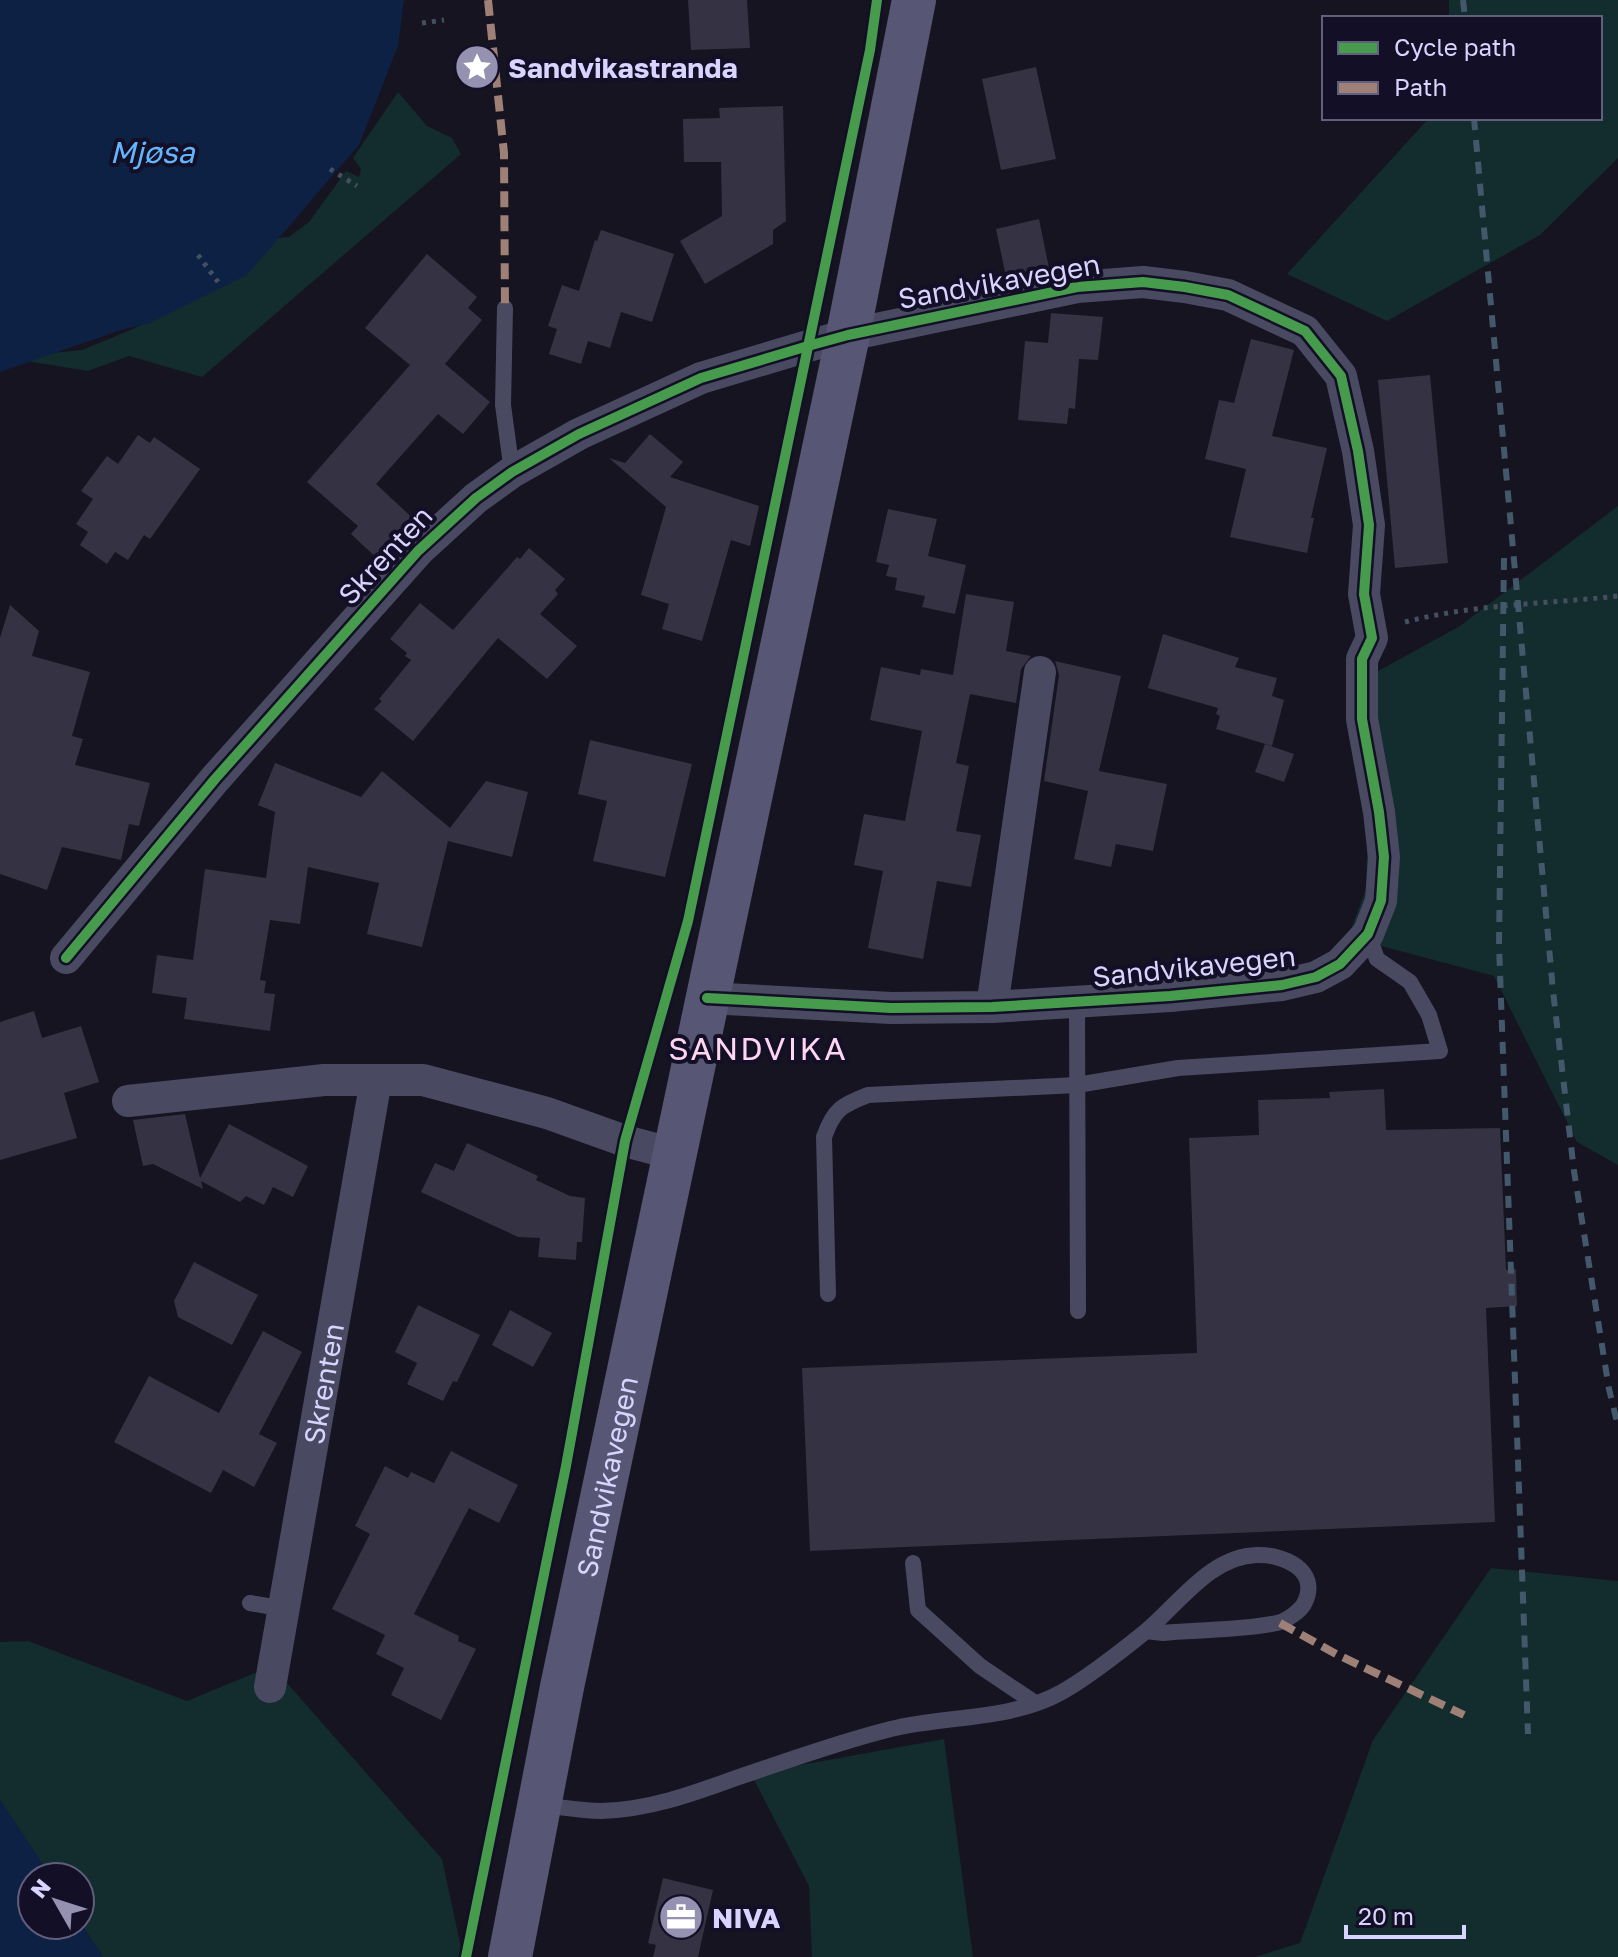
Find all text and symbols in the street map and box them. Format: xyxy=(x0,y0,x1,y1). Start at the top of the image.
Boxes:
legend xyxy=(1322,16,1602,120)
text: Cycle path xyxy=(1394,32,1516,61)
place icon: Sandvikastranda xyxy=(453,43,501,91)
place label: Sandvikastranda xyxy=(508,51,738,84)
text: Path xyxy=(1394,72,1447,101)
water label: Mjøsa xyxy=(110,134,195,170)
street label: Sandvikavegen xyxy=(896,247,1102,315)
street label: Skrenten xyxy=(331,499,439,611)
street label: Sandvikavegen xyxy=(1091,939,1297,993)
district label: SANDVIKA xyxy=(668,1029,848,1067)
street label: Skrenten xyxy=(296,1321,350,1447)
street label: Sandvikavegen xyxy=(569,1373,644,1580)
north arrow xyxy=(16,1861,96,1941)
text: N xyxy=(24,1873,56,1903)
scale bar xyxy=(1346,1889,1464,1939)
office icon: NIVA xyxy=(657,1893,705,1941)
place label: NIVA xyxy=(712,1901,781,1934)
text: 20 m xyxy=(1358,1901,1414,1930)

